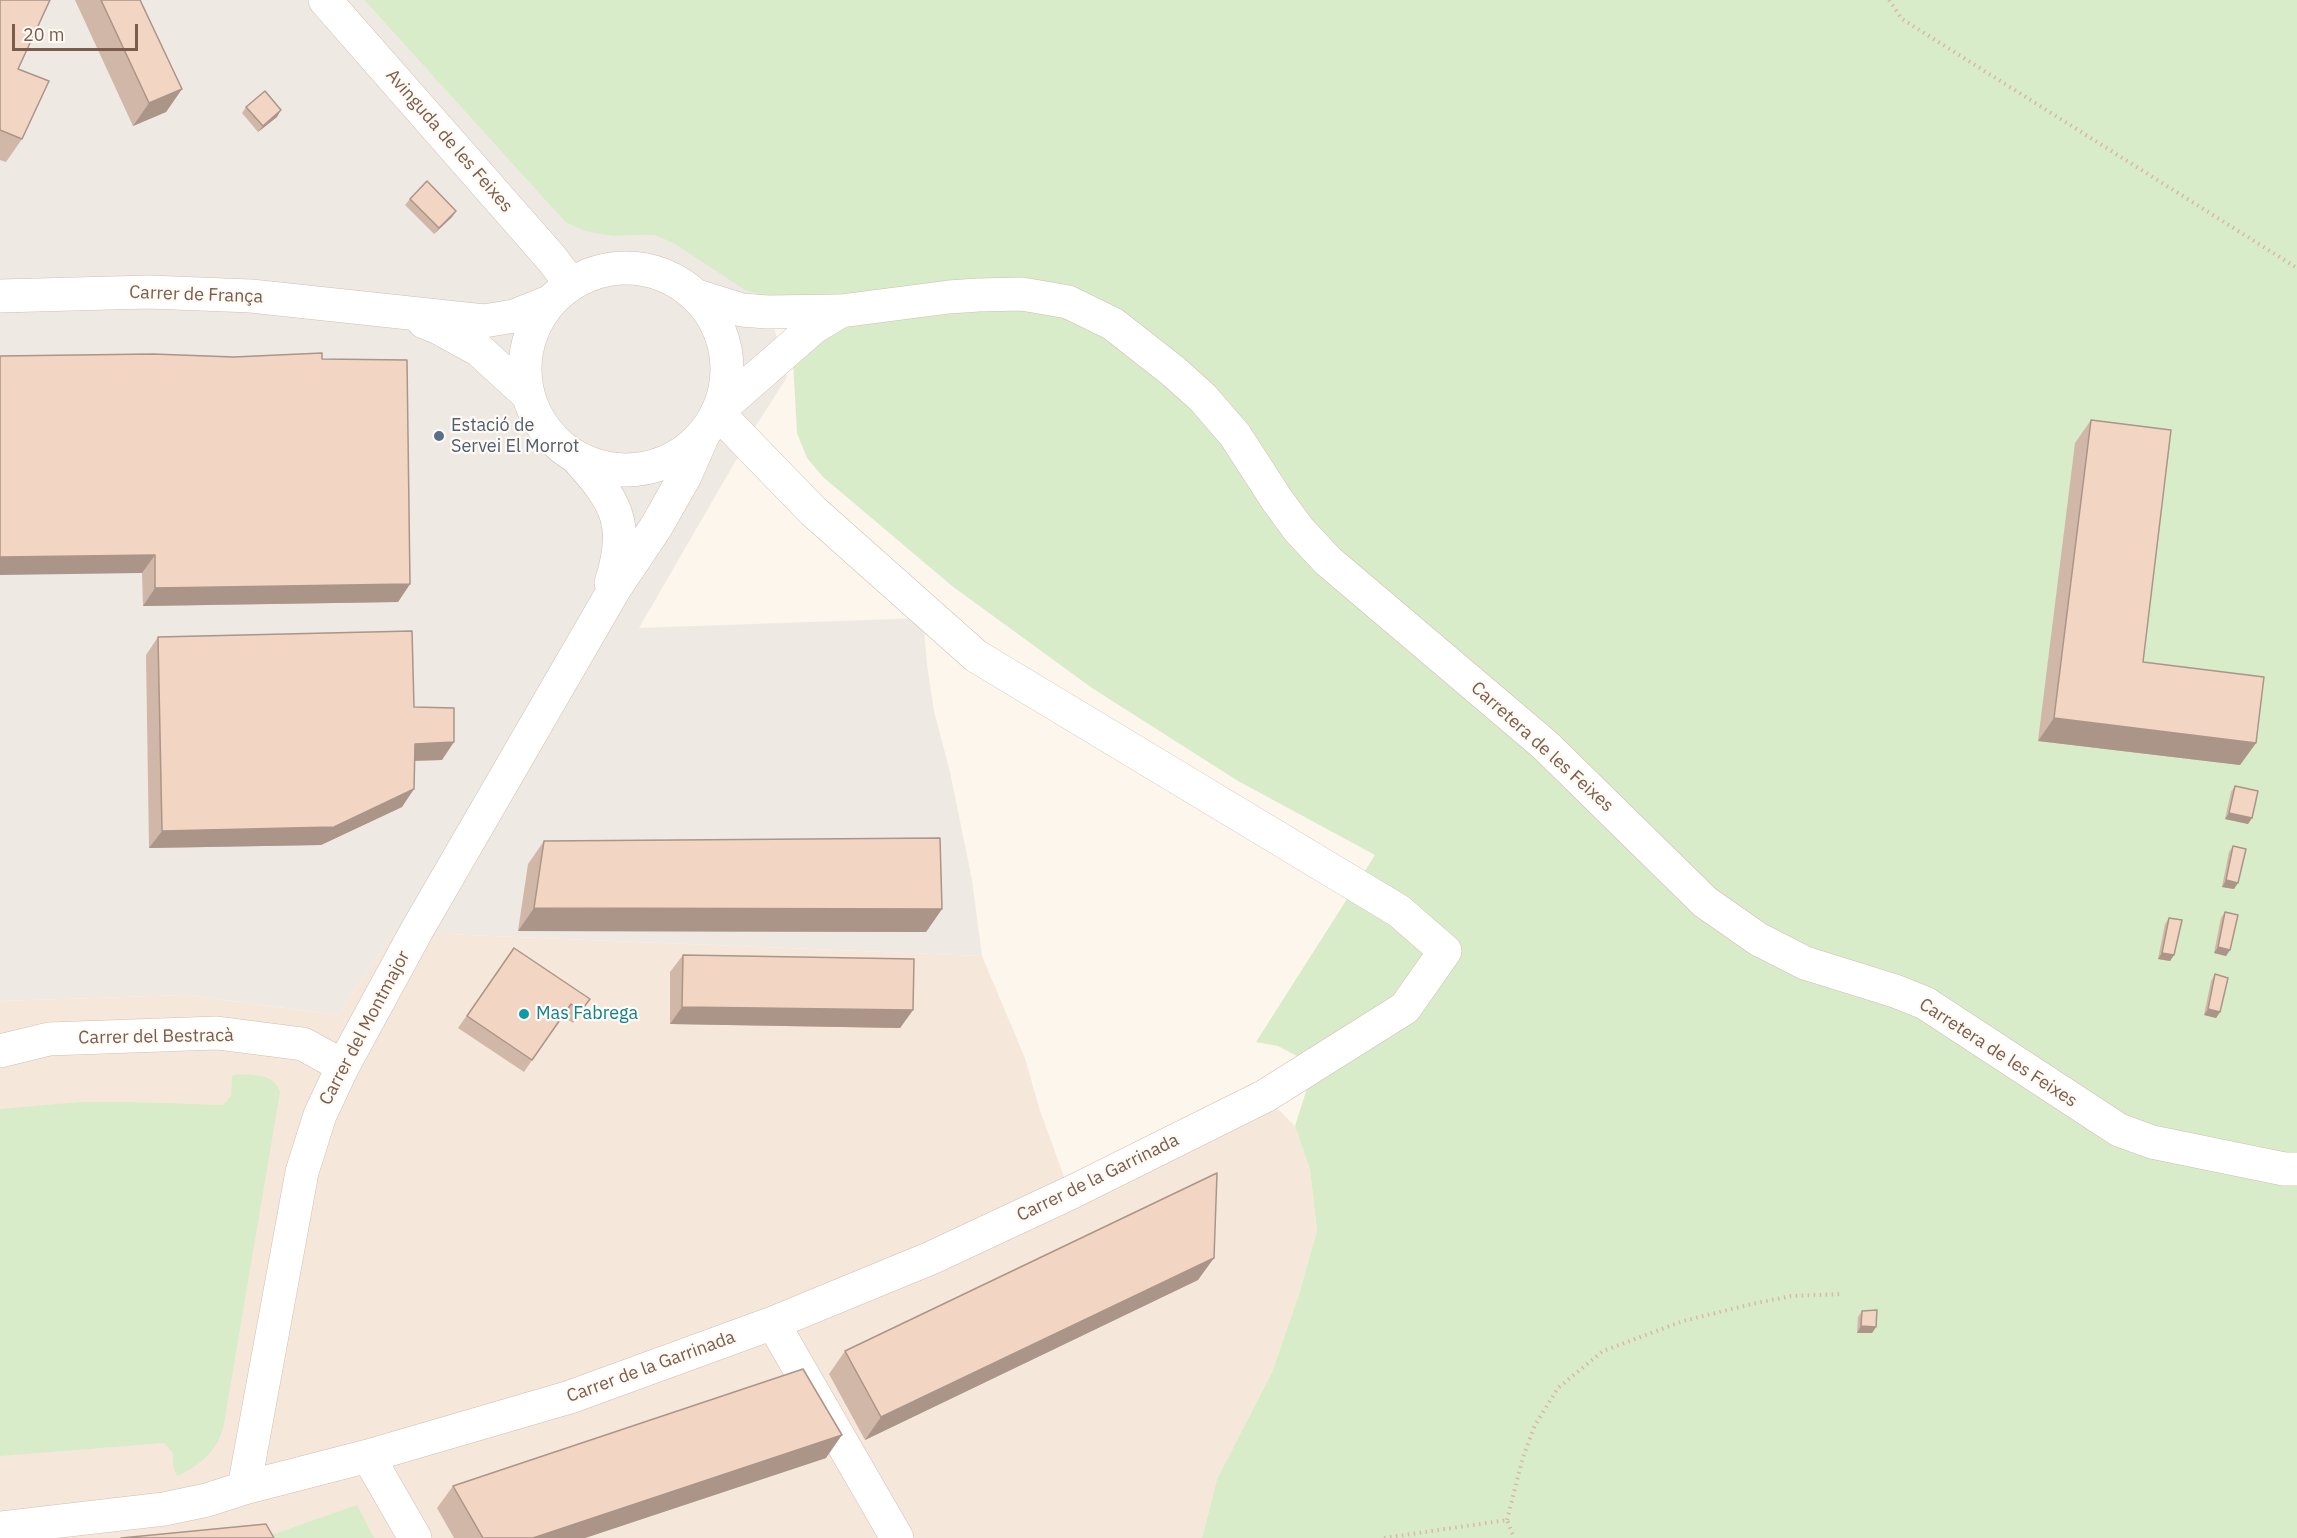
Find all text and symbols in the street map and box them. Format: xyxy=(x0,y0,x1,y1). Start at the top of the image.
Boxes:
scale bar xyxy=(15,12,141,50)
text: 20 m xyxy=(23,23,65,46)
street label: Avinguda de les Feixes xyxy=(381,65,517,217)
street label: Carrer de França xyxy=(129,282,263,308)
place label: Estació de Servei El Morrot xyxy=(451,415,579,458)
marker: Estació de Servei El Morrot xyxy=(432,429,446,443)
street label: Carretera de les Feixes xyxy=(1466,677,1618,817)
street label: Carrer del Montmajor xyxy=(315,947,415,1109)
street label: Carretera de les Feixes xyxy=(1915,994,2081,1112)
place label: Mas Fabrega xyxy=(536,1003,638,1025)
marker: Mas Fabrega xyxy=(517,1007,531,1021)
street label: Carrer del Bestracà xyxy=(78,1025,234,1049)
street label: Carrer de la Garrinada xyxy=(1013,1129,1183,1227)
street label: Carrer de la Garrinada xyxy=(564,1326,738,1408)

